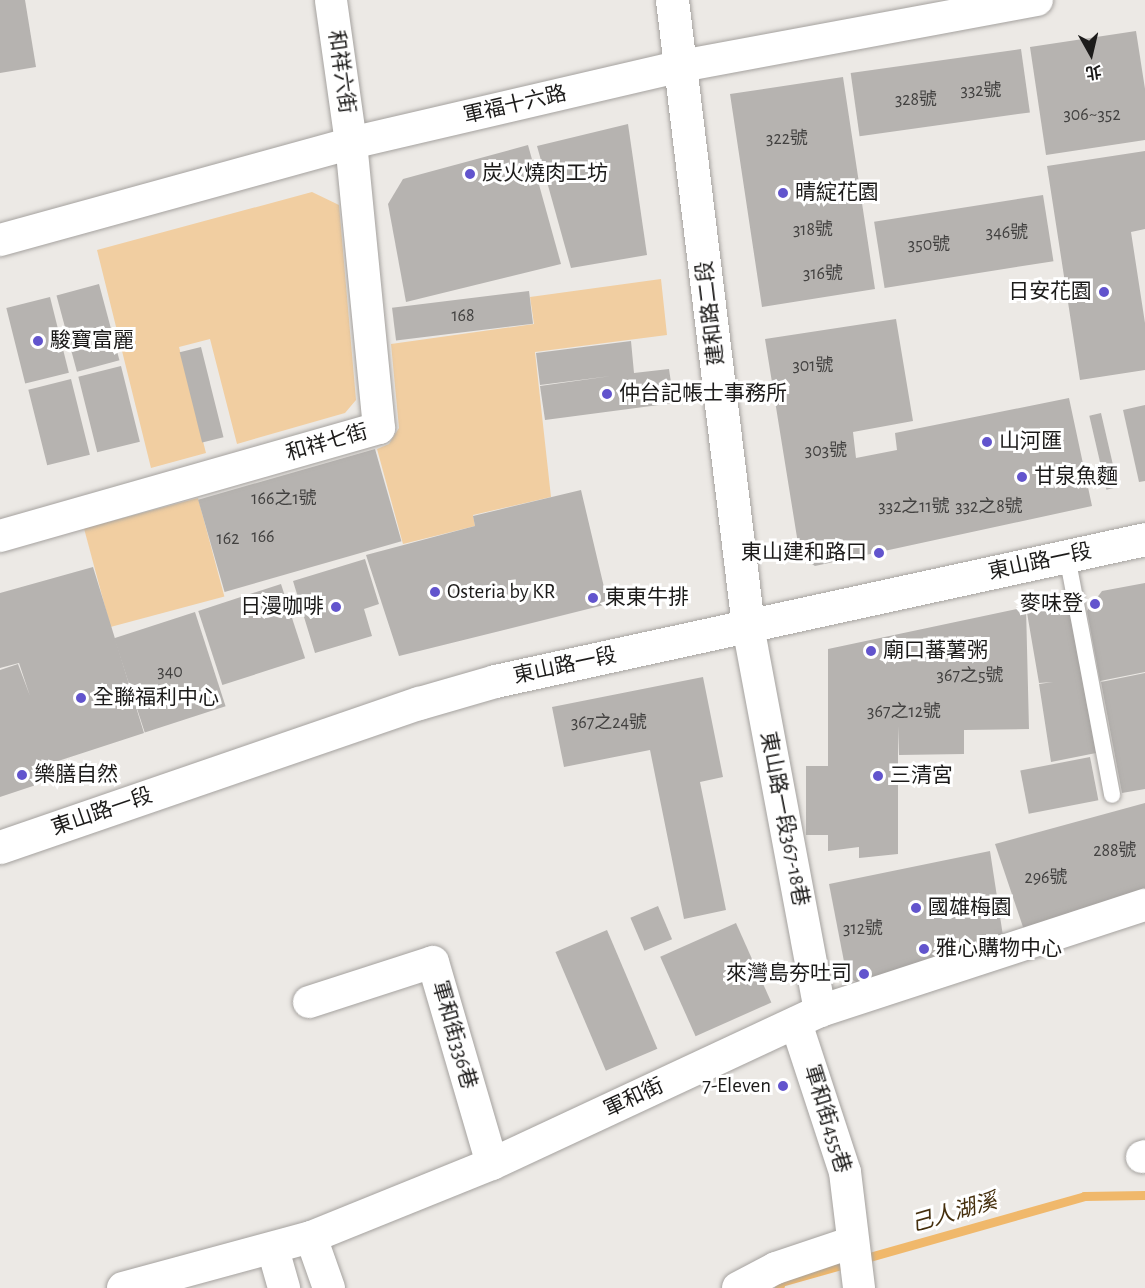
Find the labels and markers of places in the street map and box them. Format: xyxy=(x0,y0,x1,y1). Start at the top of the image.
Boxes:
place label: 炭火燒肉工坊 xyxy=(482,161,608,187)
marker: 炭火燒肉工坊 xyxy=(463,167,477,181)
place label: 晴綻花園 xyxy=(795,180,879,206)
marker: 晴綻花園 xyxy=(776,186,790,200)
place label: 日安花園 xyxy=(1008,279,1092,305)
marker: 日安花園 xyxy=(1097,285,1111,299)
place label: 駿寶富麗 xyxy=(50,328,134,354)
marker: 駿寶富麗 xyxy=(31,334,45,348)
place label: 仲台記帳士事務所 xyxy=(619,381,787,407)
marker: 仲台記帳士事務所 xyxy=(600,387,614,401)
place label: 山河匯 xyxy=(999,429,1062,455)
marker: 山河匯 xyxy=(980,435,994,449)
place label: 甘泉魚麵 xyxy=(1034,464,1118,490)
marker: 甘泉魚麵 xyxy=(1015,470,1029,484)
place label: 東山建和路口 xyxy=(741,540,867,566)
marker: 東山建和路口 xyxy=(872,546,886,560)
place label: Osteria by KR xyxy=(447,579,555,605)
marker: Osteria by KR xyxy=(428,585,442,599)
place label: 東東牛排 xyxy=(605,585,689,611)
marker: 東東牛排 xyxy=(586,591,600,605)
place label: 麥味登 xyxy=(1020,591,1083,617)
place label: 日漫咖啡 xyxy=(240,594,324,620)
marker: 麥味登 xyxy=(1088,597,1102,611)
marker: 日漫咖啡 xyxy=(329,600,343,614)
place label: 廟口蕃薯粥 xyxy=(883,638,988,664)
marker: 廟口蕃薯粥 xyxy=(864,644,878,658)
place label: 全聯福利中心 xyxy=(93,685,219,711)
marker: 全聯福利中心 xyxy=(74,691,88,705)
place label: 樂膳自然 xyxy=(34,762,118,788)
place label: 三清宮 xyxy=(890,763,953,789)
marker: 樂膳自然 xyxy=(15,768,29,782)
marker: 三清宮 xyxy=(871,769,885,783)
place label: 國雄梅園 xyxy=(928,895,1012,921)
marker: 國雄梅園 xyxy=(909,901,923,915)
place label: 雅心購物中心 xyxy=(936,936,1062,962)
marker: 雅心購物中心 xyxy=(917,942,931,956)
place label: 來灣島夯吐司 xyxy=(726,961,852,987)
marker: 來灣島夯吐司 xyxy=(857,967,871,981)
place label: 7-Eleven xyxy=(702,1073,771,1099)
marker: 7-Eleven xyxy=(776,1079,790,1093)

